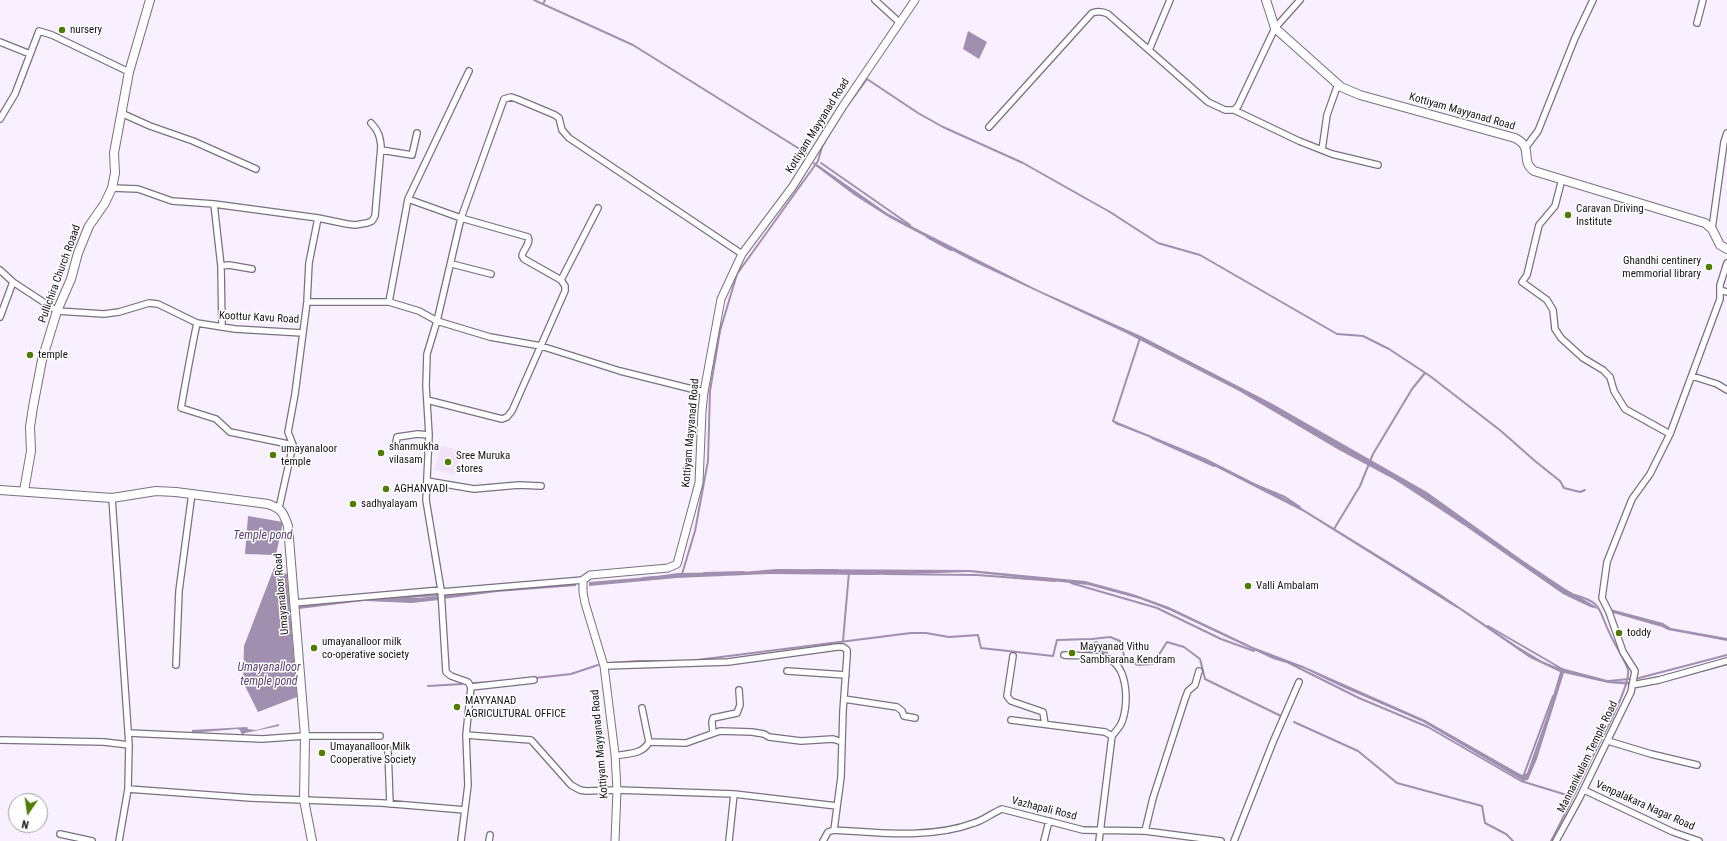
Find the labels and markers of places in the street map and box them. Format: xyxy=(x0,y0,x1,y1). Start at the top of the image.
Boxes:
place label: nursery xyxy=(70,23,102,37)
marker: nursery xyxy=(57,25,67,35)
place label: Caravan Driving Institute xyxy=(1576,202,1644,228)
marker: Caravan Driving Institute xyxy=(1563,210,1573,220)
place label: Ghandhi centinery memmorial library xyxy=(1622,254,1701,280)
marker: Ghandhi centinery memmorial library xyxy=(1704,262,1714,272)
place label: temple xyxy=(38,348,68,362)
marker: temple xyxy=(25,350,35,360)
place label: shanmukha vilasam xyxy=(389,440,439,466)
place label: umayanaloor temple xyxy=(281,442,337,468)
marker: shanmukha vilasam xyxy=(376,448,386,458)
place label: Sree Muruka stores xyxy=(456,449,510,475)
marker: umayanaloor temple xyxy=(268,450,278,460)
marker: Sree Muruka stores xyxy=(443,457,453,467)
place label: AGHANVADI xyxy=(394,482,448,496)
marker: AGHANVADI xyxy=(381,484,391,494)
place label: sadhyalayam xyxy=(361,497,418,511)
marker: sadhyalayam xyxy=(348,499,358,509)
place label: Valli Ambalam xyxy=(1256,579,1319,593)
marker: Valli Ambalam xyxy=(1243,581,1253,591)
place label: toddy xyxy=(1627,626,1651,640)
marker: toddy xyxy=(1614,628,1624,638)
place label: umayanalloor milk co-operative society xyxy=(322,635,409,661)
place label: Mayyanad Vithu Sambharana Kendram xyxy=(1080,640,1175,666)
marker: umayanalloor milk co-operative society xyxy=(309,643,319,653)
marker: Mayyanad Vithu Sambharana Kendram xyxy=(1067,648,1077,658)
place label: MAYYANAD AGRICULTURAL OFFICE xyxy=(465,694,566,720)
marker: MAYYANAD AGRICULTURAL OFFICE xyxy=(452,702,462,712)
place label: Umayanalloor Milk Cooperative Society xyxy=(330,740,416,766)
marker: Umayanalloor Milk Cooperative Society xyxy=(317,748,327,758)

